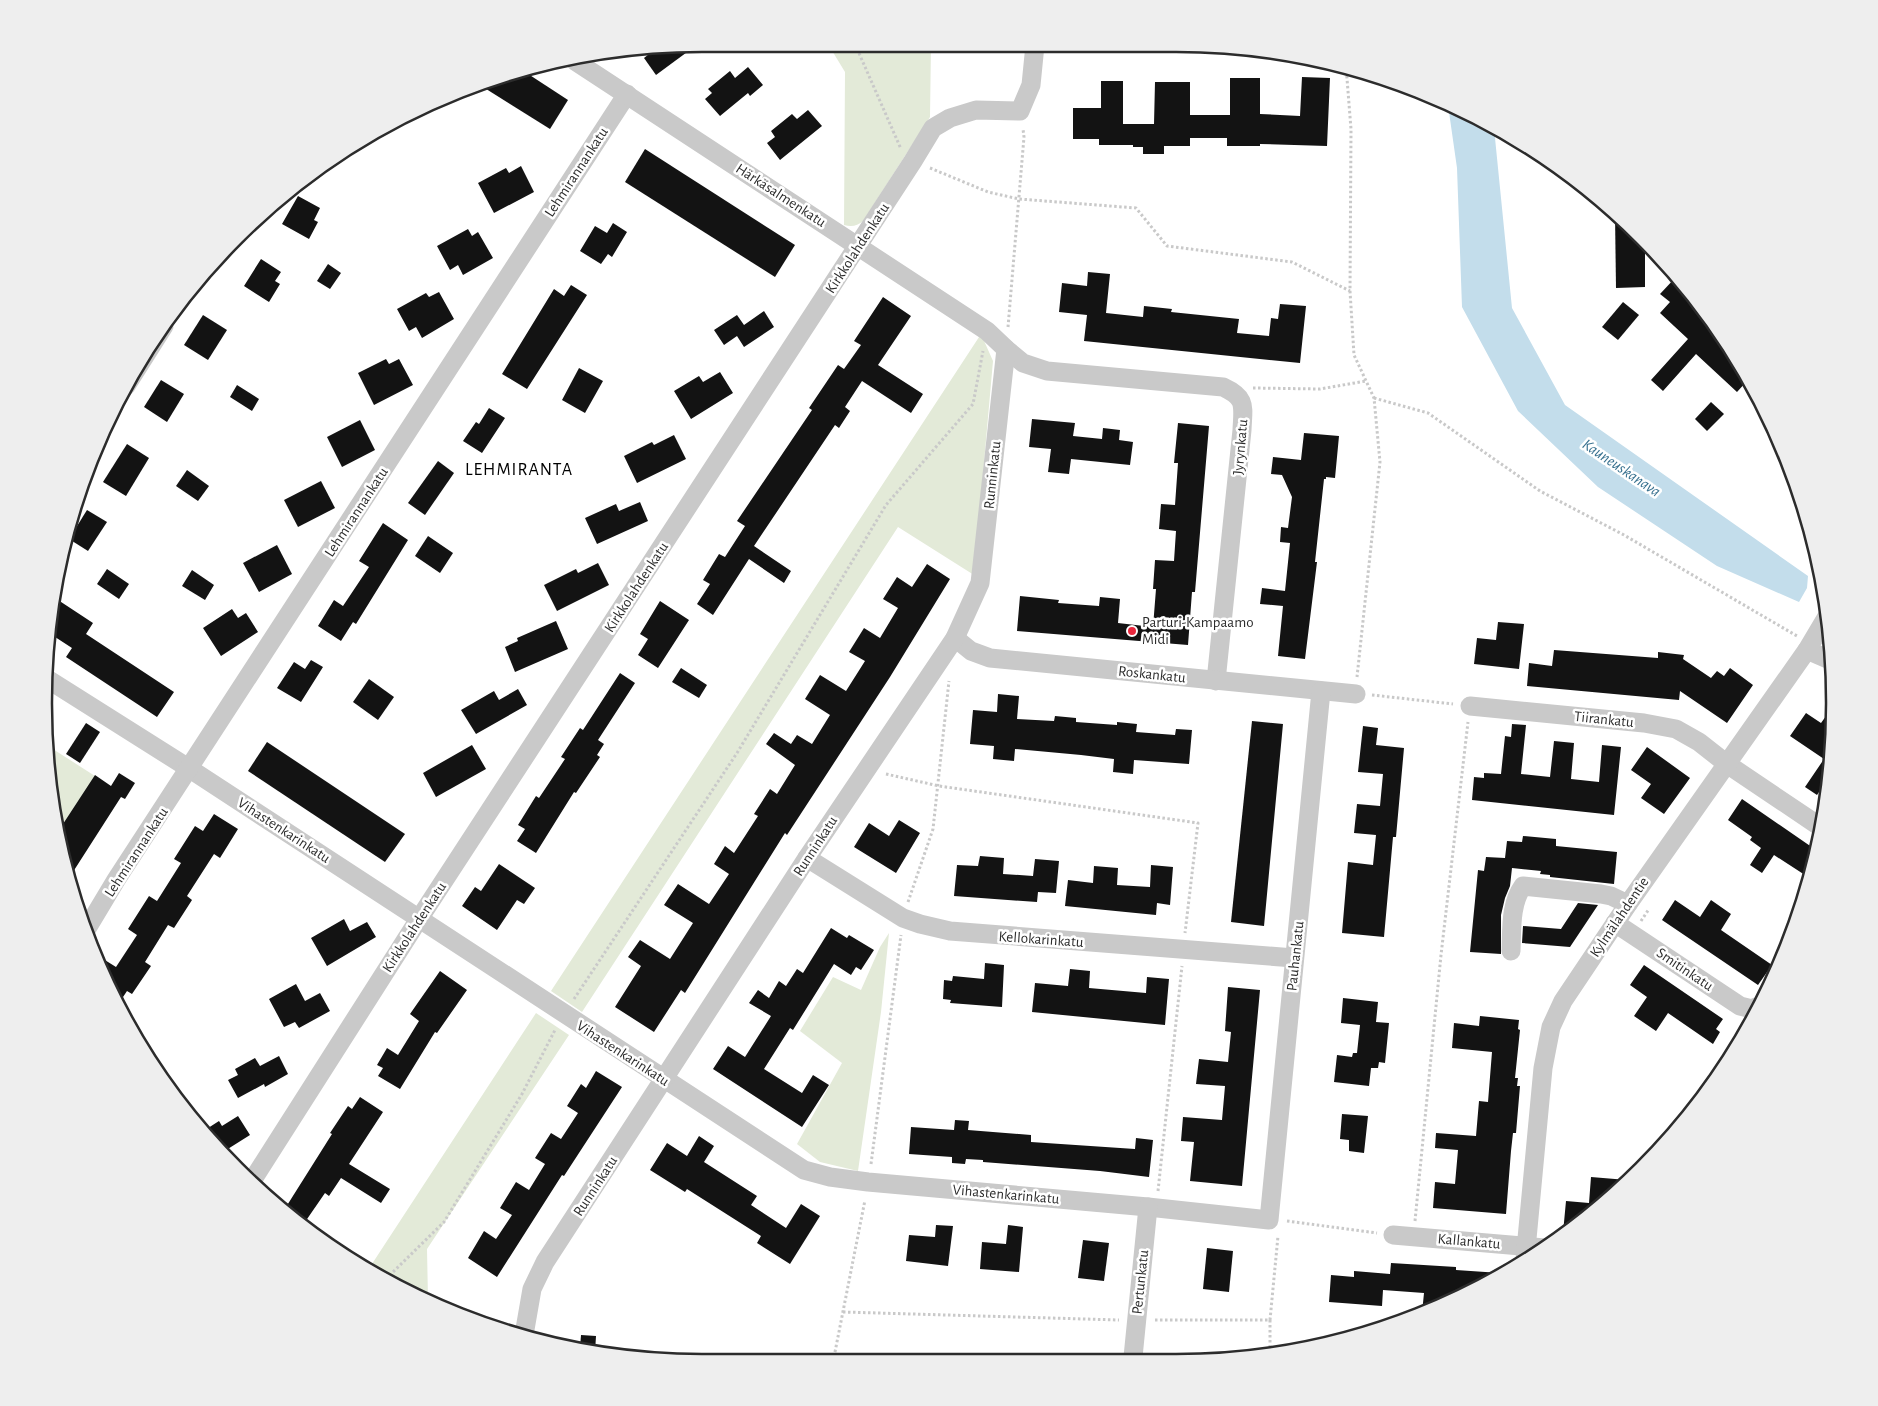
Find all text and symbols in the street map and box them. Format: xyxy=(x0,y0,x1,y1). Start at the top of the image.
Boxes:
street label: Lehmirannankatu xyxy=(542,125,611,220)
street label: Härkäsalmenkatu xyxy=(733,161,829,230)
street label: Kirkkolahdenkatu xyxy=(823,200,892,296)
street label: Jyrynkatu xyxy=(1231,418,1250,475)
water label: Kauneuskanava xyxy=(1579,436,1663,500)
street label: Runninkatu xyxy=(981,440,1004,510)
district label: LEHMIRANTA xyxy=(465,461,573,479)
street label: Lehmirannankatu xyxy=(322,465,391,560)
street label: Kirkkolahdenkatu xyxy=(602,539,671,635)
place label: Parturi-Kampaamo Midi xyxy=(1142,615,1254,647)
marker: Parturi-Kampaamo Midi xyxy=(1126,625,1138,637)
street label: Roskankatu xyxy=(1118,664,1187,686)
street label: Tiirankatu xyxy=(1573,709,1635,730)
street label: Vihastenkarinkatu xyxy=(235,795,333,866)
street label: Lehmirannankatu xyxy=(102,805,171,900)
street label: Runninkatu xyxy=(791,813,840,879)
street label: Kylmälahdentie xyxy=(1587,874,1652,960)
street label: Kirkkolahdenkatu xyxy=(380,879,449,975)
street label: Pauhankatu xyxy=(1284,920,1307,992)
street label: Kellokarinkatu xyxy=(998,929,1084,950)
street label: Smitinkatu xyxy=(1654,945,1716,994)
street label: Vihastenkarinkatu xyxy=(574,1018,672,1089)
street label: Runninkatu xyxy=(571,1153,620,1219)
street label: Vihastenkarinkatu xyxy=(952,1182,1060,1207)
street label: Kallankatu xyxy=(1437,1231,1501,1252)
street label: Pertunkatu xyxy=(1130,1249,1151,1315)

